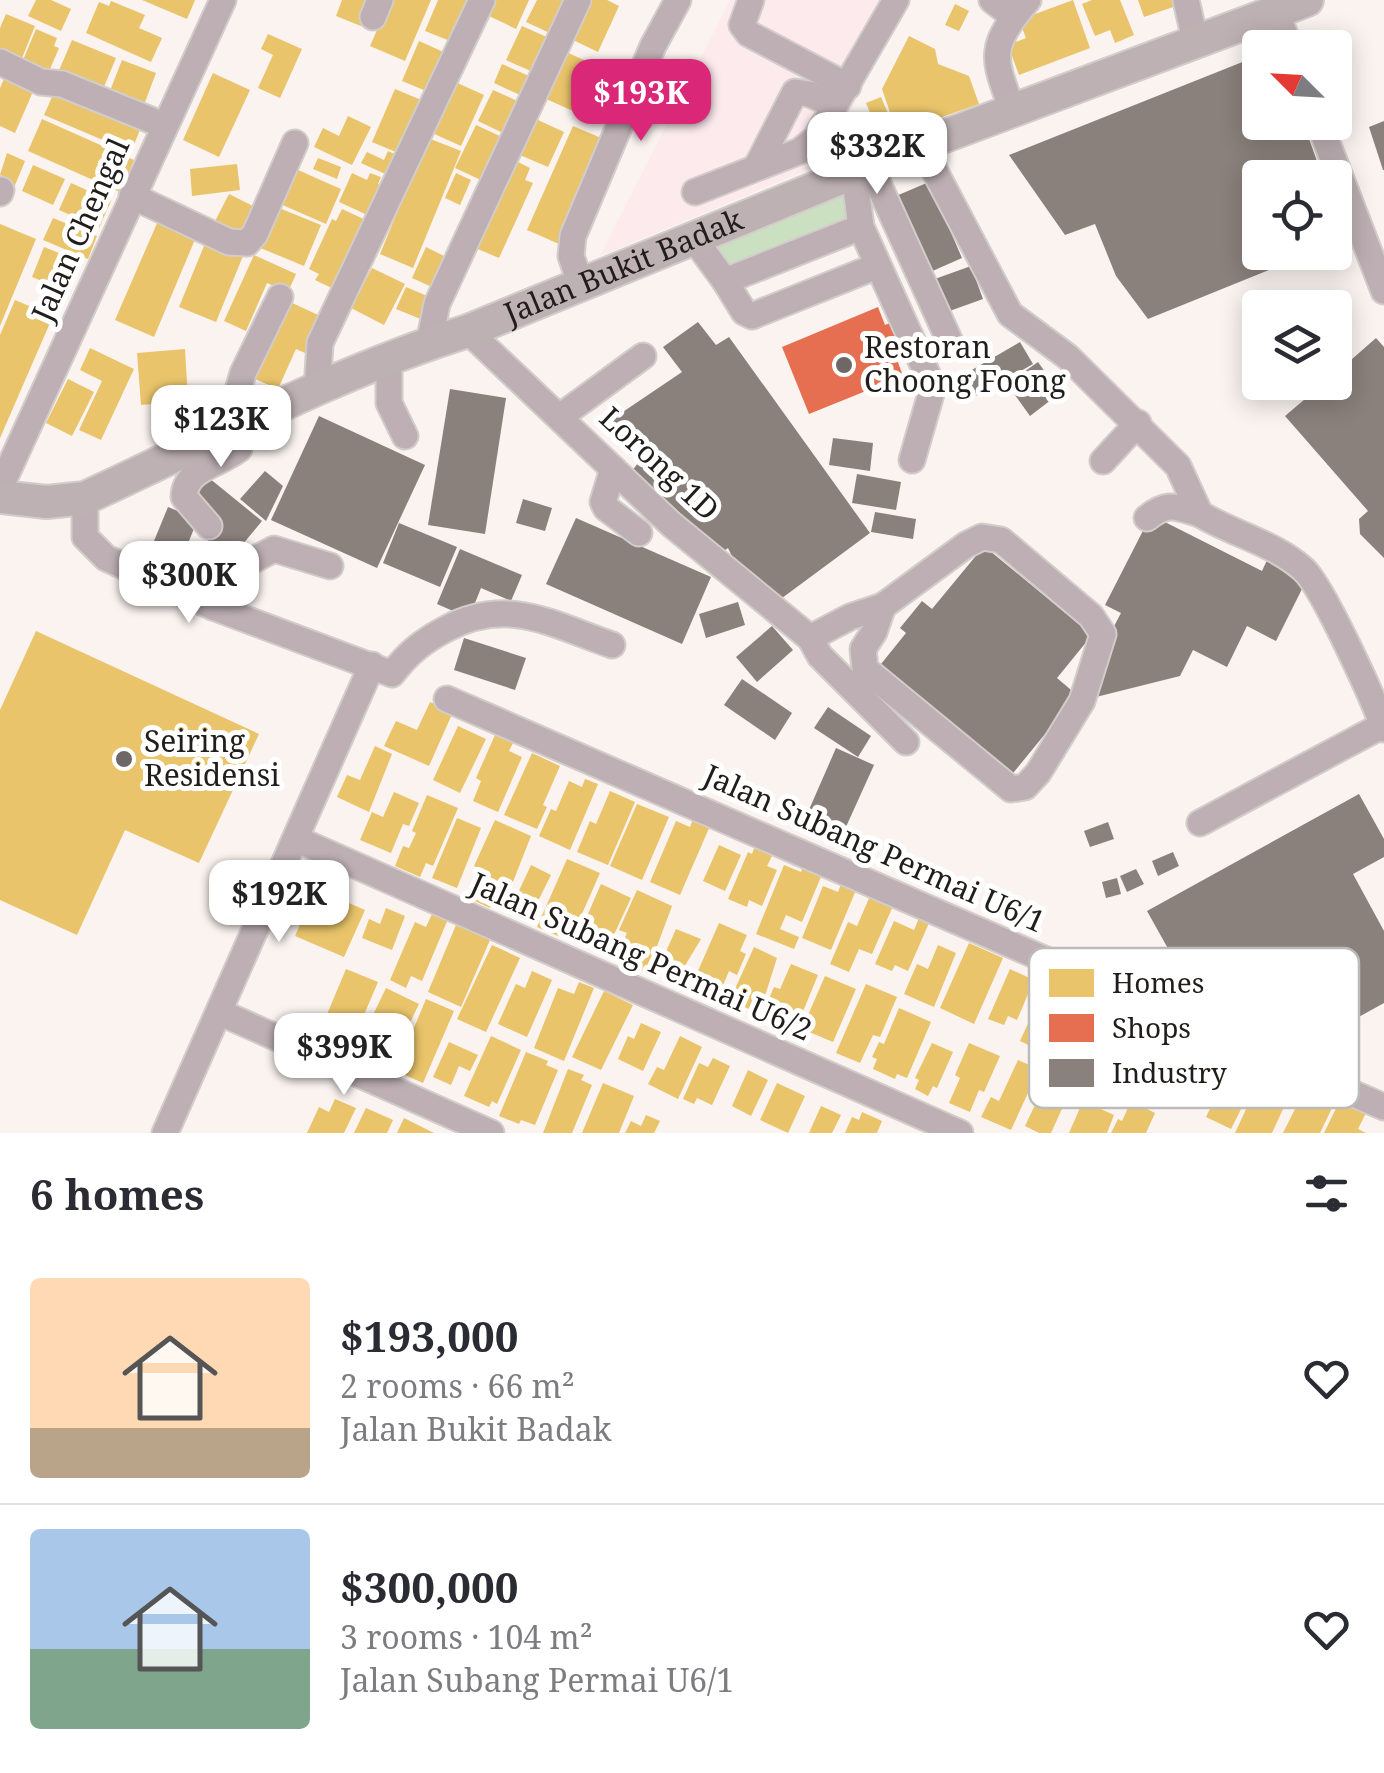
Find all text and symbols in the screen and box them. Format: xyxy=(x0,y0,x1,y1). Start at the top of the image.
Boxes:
north arrow xyxy=(1242,30,1352,140)
map controls xyxy=(1242,30,1352,400)
pin: $193K xyxy=(571,59,711,144)
text: $193K xyxy=(593,70,689,113)
pin: $332K xyxy=(807,112,947,197)
text: $332K xyxy=(829,123,925,166)
street label: Jalan Chengal xyxy=(21,131,138,328)
button: locate xyxy=(1242,160,1352,270)
street label: Jalan Bukit Badak xyxy=(497,198,749,333)
button: layers xyxy=(1242,290,1352,400)
place label: Restoran Choong Foong xyxy=(864,326,1066,401)
marker: Restoran Choong Foong xyxy=(833,354,855,376)
pin: $123K xyxy=(151,385,291,470)
text: $123K xyxy=(173,396,269,439)
street label: Lorong 1D xyxy=(591,397,729,529)
pin: $300K xyxy=(119,541,259,626)
text: $300K xyxy=(141,552,237,595)
place label: Seiring Residensi xyxy=(144,720,280,795)
marker: Seiring Residensi xyxy=(113,748,135,770)
street label: Jalan Subang Permai U6/1 xyxy=(697,753,1052,942)
pin: $192K xyxy=(209,860,349,945)
street label: Jalan Subang Permai U6/2 xyxy=(464,861,819,1050)
text: $192K xyxy=(231,871,327,914)
legend xyxy=(1029,948,1359,1108)
text: Homes xyxy=(1112,963,1204,1001)
text: Shops xyxy=(1112,1008,1191,1046)
pin: $399K xyxy=(274,1013,414,1098)
text: $399K xyxy=(296,1024,392,1067)
text: Industry xyxy=(1112,1053,1227,1091)
text: 6 homes xyxy=(30,1165,204,1222)
icon: filters xyxy=(1299,1166,1354,1221)
text: $193,000 xyxy=(340,1307,518,1364)
icon: home xyxy=(110,1318,230,1438)
icon: heart xyxy=(1299,1351,1354,1406)
text: 2 rooms · 66 m² xyxy=(340,1364,575,1407)
text: Jalan Bukit Badak xyxy=(340,1407,611,1450)
text: $300,000 xyxy=(340,1558,518,1615)
icon: home xyxy=(110,1569,230,1689)
icon: heart xyxy=(1299,1602,1354,1657)
text: 3 rooms · 104 m² xyxy=(340,1615,593,1658)
text: Jalan Subang Permai U6/1 xyxy=(340,1658,734,1701)

